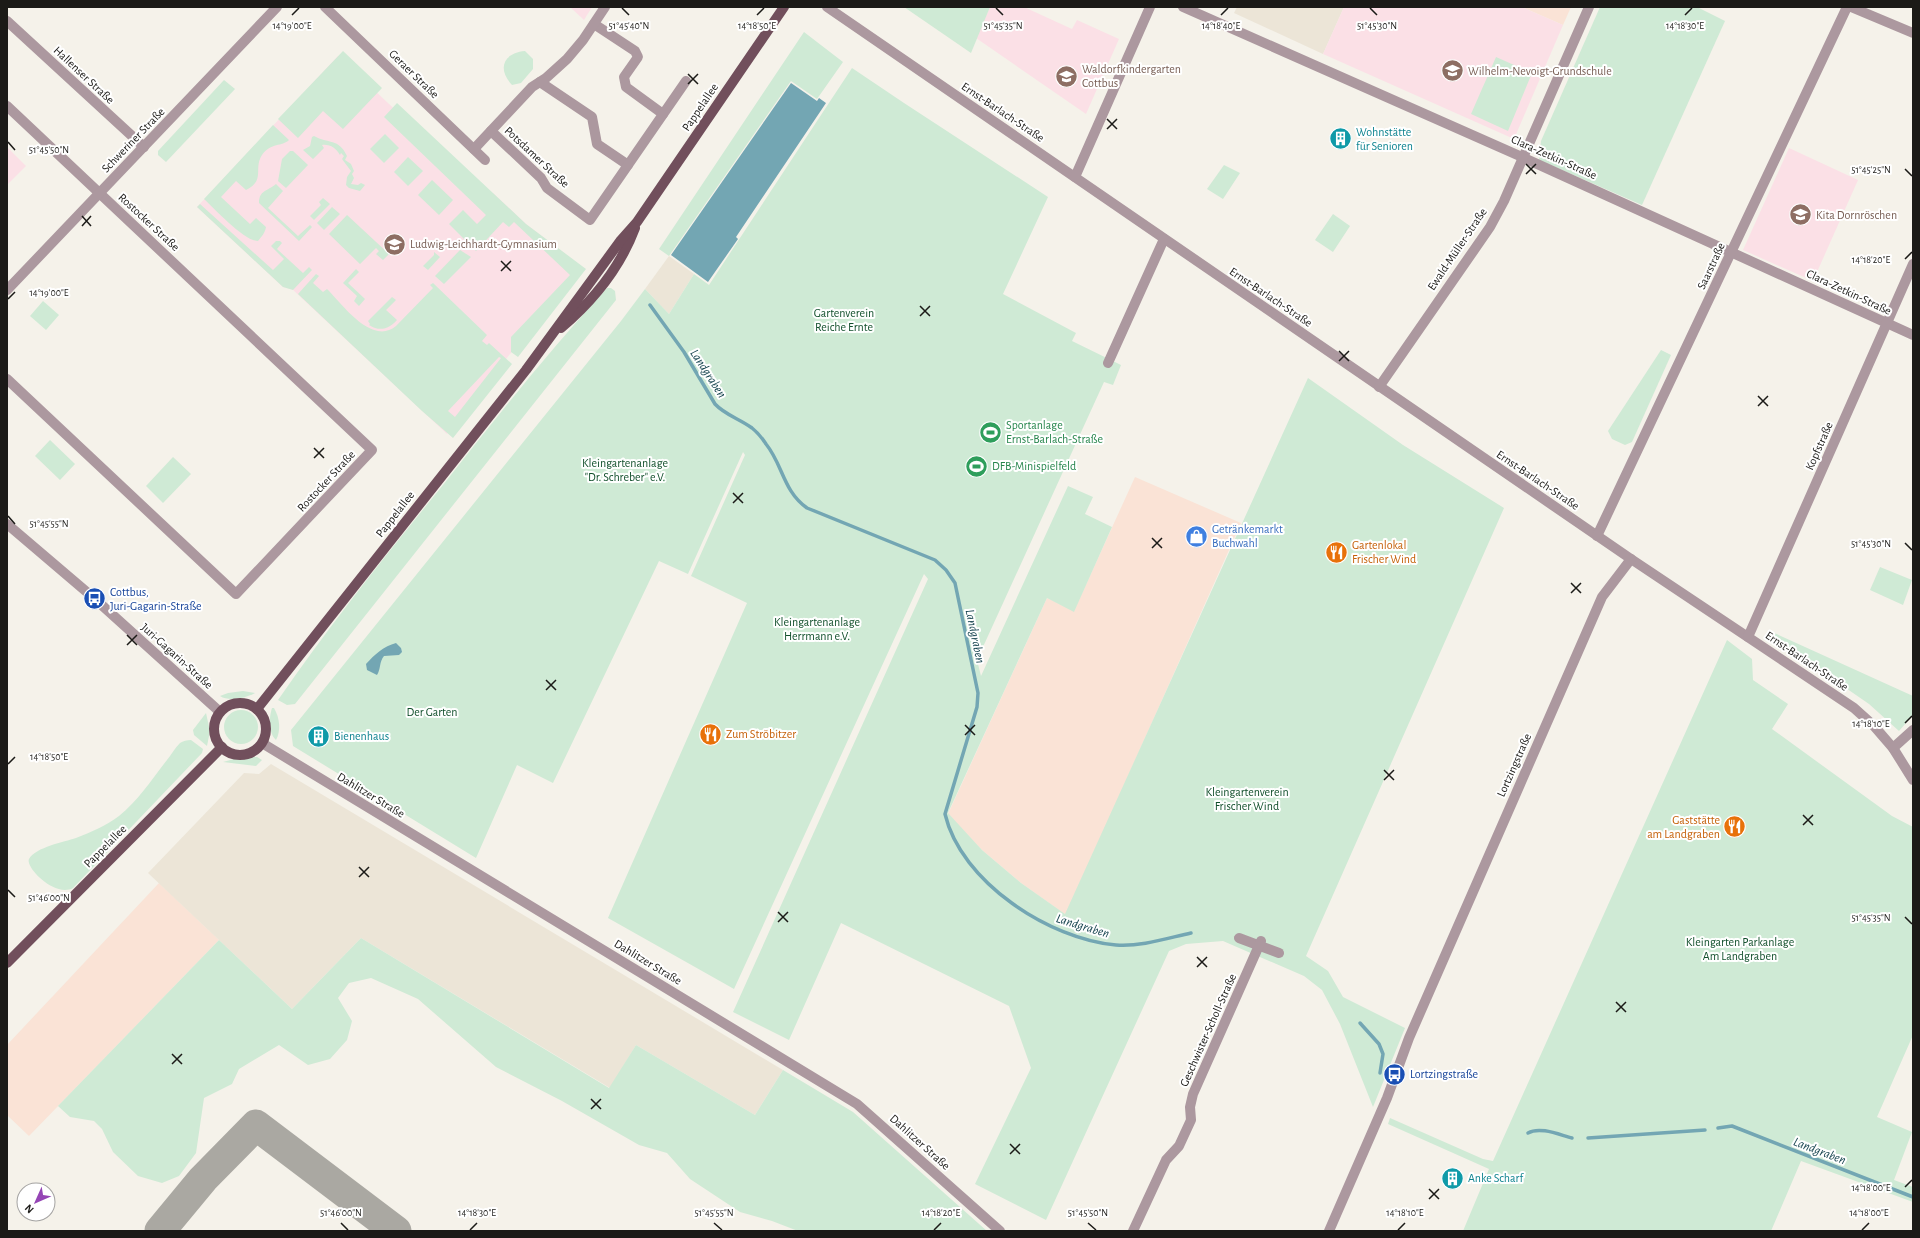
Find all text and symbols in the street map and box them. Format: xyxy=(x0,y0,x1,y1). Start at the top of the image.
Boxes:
text: 14°19'00"E xyxy=(272,21,312,31)
text: 51°45'40"N xyxy=(609,21,649,31)
text: 14°18'50"E xyxy=(738,21,776,31)
text: 51°45'35"N xyxy=(983,21,1023,31)
text: 14°18'40"E xyxy=(1202,21,1241,31)
text: 51°45'30"N xyxy=(1357,21,1397,31)
text: 14°18'30"E xyxy=(1666,21,1704,31)
street label: Hallenser Straße xyxy=(51,44,117,106)
street label: Geraer Straße xyxy=(387,47,441,101)
school or university icon: Wilhelm-Nevoigt-Grundschule xyxy=(1439,58,1465,84)
school or university icon: Waldorfkindergarten Cottbus xyxy=(1054,63,1080,89)
place label: Waldorfkindergarten Cottbus xyxy=(1082,63,1181,89)
place label: Wilhelm-Nevoigt-Grundschule xyxy=(1468,65,1612,77)
street label: Ernst-Barlach-Straße xyxy=(959,80,1047,144)
street label: Pappelallee xyxy=(680,81,720,133)
street label: Schweriner Straße xyxy=(99,105,167,175)
street label: Potsdamer Straße xyxy=(502,124,572,190)
building icon: Wohnstätte für Senioren xyxy=(1328,126,1354,152)
place label: Wohnstätte für Senioren xyxy=(1356,126,1413,152)
street label: Clara-Zetkin-Straße xyxy=(1509,133,1599,181)
text: 51°45'50"N xyxy=(29,145,69,155)
text: 51°45'25"N xyxy=(1851,165,1891,175)
street label: Rostocker Straße xyxy=(116,191,182,253)
school or university icon: Kita Dornröschen xyxy=(1788,202,1814,228)
street label: Ewald-Müller-Straße xyxy=(1425,206,1489,292)
place label: Kita Dornröschen xyxy=(1816,209,1897,221)
school or university icon: Ludwig-Leichhardt-Gymnasium xyxy=(382,231,408,257)
place label: Ludwig-Leichhardt-Gymnasium xyxy=(410,238,557,251)
street label: Saarstraße xyxy=(1695,241,1727,291)
text: 14°18'20"E xyxy=(1852,255,1890,265)
street label: Ernst-Barlach-Straße xyxy=(1227,265,1315,329)
street label: Clara-Zetkin-Straße xyxy=(1805,267,1893,317)
text: 14°19'00"E xyxy=(29,288,69,298)
park label: Gartenverein Reiche Ernte xyxy=(814,307,874,333)
water label: Landgraben xyxy=(687,347,728,400)
sports icon: Sportanlage Ernst-Barlach-Straße xyxy=(978,419,1004,445)
place label: Sportanlage Ernst-Barlach-Straße xyxy=(1006,419,1103,445)
street label: Kopfstraße xyxy=(1803,420,1835,472)
street label: Rostocker Straße xyxy=(295,448,357,514)
street label: Ernst-Barlach-Straße xyxy=(1494,448,1582,512)
sports icon: DFB-Minispielfeld xyxy=(964,453,990,479)
park label: Kleingartenanlage "Dr. Schreber" e.V. xyxy=(582,457,668,483)
place label: DFB-Minispielfeld xyxy=(992,460,1076,472)
street label: Pappelallee xyxy=(373,489,417,539)
text: 51°45'55"N xyxy=(29,519,69,529)
shop icon: Getränkemarkt Buchwahl xyxy=(1184,523,1210,549)
place label: Getränkemarkt Buchwahl xyxy=(1212,523,1283,549)
restaurant icon: Gartenlokal Frischer Wind xyxy=(1324,539,1350,565)
place label: Gartenlokal Frischer Wind xyxy=(1352,539,1416,565)
text: 51°45'30"N xyxy=(1851,539,1891,549)
bus stop icon: Cottbus, Juri-Gagarin-Straße xyxy=(82,586,108,612)
place label: Cottbus, Juri-Gagarin-Straße xyxy=(110,586,201,612)
water label: Landgraben xyxy=(962,608,987,665)
park label: Kleingartenanlage Herrmann e.V. xyxy=(774,616,860,642)
street label: Juri-Gagarin-Straße xyxy=(139,621,215,691)
street label: Ernst-Barlach-Straße xyxy=(1763,629,1851,693)
park label: Der Garten xyxy=(407,706,457,718)
text: 14°18'10"E xyxy=(1852,719,1890,729)
restaurant icon: Zum Ströbitzer xyxy=(697,721,723,747)
building icon: Bienenhaus xyxy=(306,723,332,749)
place label: Zum Ströbitzer xyxy=(726,728,796,740)
place label: Bienenhaus xyxy=(334,730,389,742)
street label: Lortzingstraße xyxy=(1495,732,1533,798)
text: 14°18'50"E xyxy=(30,752,68,762)
street label: Dahlitzer Straße xyxy=(335,770,407,820)
park label: Kleingartenverein Frischer Wind xyxy=(1205,786,1289,812)
place label: Gaststätte am Landgraben xyxy=(1647,814,1720,840)
restaurant icon: Gaststätte am Landgraben xyxy=(1722,814,1748,840)
street label: Pappelallee xyxy=(81,822,129,870)
text: 51°46'00"N xyxy=(28,893,70,903)
water label: Landgraben xyxy=(1054,912,1111,941)
text: 51°45'35"N xyxy=(1851,913,1891,923)
park label: Kleingarten Parkanlage Am Landgraben xyxy=(1686,936,1794,962)
street label: Dahlitzer Straße xyxy=(612,937,684,987)
street label: Geschwister-Scholl-Straße xyxy=(1178,972,1238,1088)
bus stop icon: Lortzingstraße xyxy=(1382,1061,1408,1087)
place label: Lortzingstraße xyxy=(1410,1068,1478,1080)
street label: Dahlitzer Straße xyxy=(888,1112,952,1172)
water label: Landgraben xyxy=(1792,1135,1847,1167)
building icon: Anke Scharf xyxy=(1440,1165,1466,1191)
place label: Anke Scharf xyxy=(1468,1172,1524,1184)
north arrow xyxy=(16,1182,56,1222)
text: 14°18'00"E xyxy=(1851,1183,1891,1193)
text: N xyxy=(23,1202,36,1215)
text: 51°46'00"N xyxy=(320,1208,362,1218)
text: 14°18'30"E xyxy=(458,1208,496,1218)
text: 51°45'55"N xyxy=(694,1208,734,1218)
text: 14°18'20"E xyxy=(922,1208,960,1218)
text: 51°45'50"N xyxy=(1068,1208,1108,1218)
text: 14°18'10"E xyxy=(1386,1208,1424,1218)
text: 14°18'00"E xyxy=(1849,1208,1889,1218)

